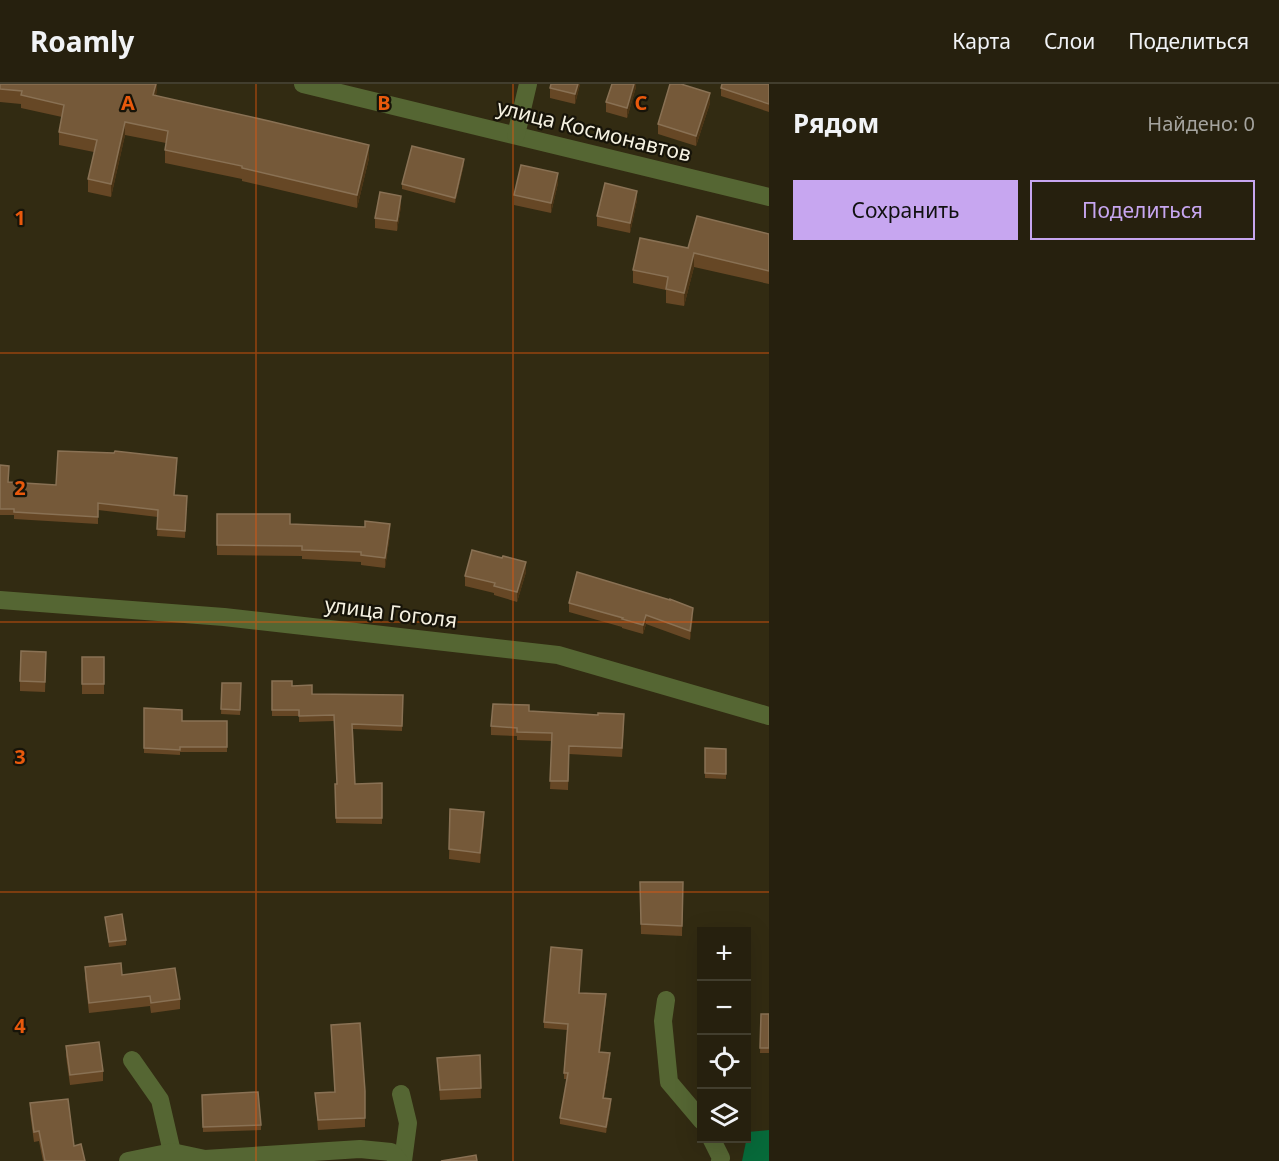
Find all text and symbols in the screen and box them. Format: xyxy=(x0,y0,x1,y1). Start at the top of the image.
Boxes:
text: Roamly xyxy=(30,22,134,60)
text: Карта xyxy=(952,27,1011,55)
text: Слои xyxy=(1044,27,1095,55)
text: Поделиться xyxy=(1128,27,1249,55)
text: A xyxy=(121,89,135,116)
text: B xyxy=(377,89,391,116)
text: C xyxy=(635,89,648,116)
street label: улица Космонавтов xyxy=(494,92,694,168)
text: Рядом xyxy=(793,105,879,141)
text: Найдено: 0 xyxy=(1147,110,1255,137)
button: Сохранить xyxy=(793,180,1018,240)
button: Поделиться xyxy=(1030,180,1255,240)
text: 1 xyxy=(14,204,26,231)
text: 2 xyxy=(14,474,26,501)
street label: улица Гоголя xyxy=(323,590,459,634)
text: 3 xyxy=(14,743,26,770)
map controls xyxy=(697,927,751,1143)
button: + xyxy=(697,927,751,981)
button: − xyxy=(697,981,751,1035)
text: 4 xyxy=(14,1012,26,1039)
button: locate xyxy=(697,1035,751,1089)
button: layers xyxy=(697,1089,751,1143)

